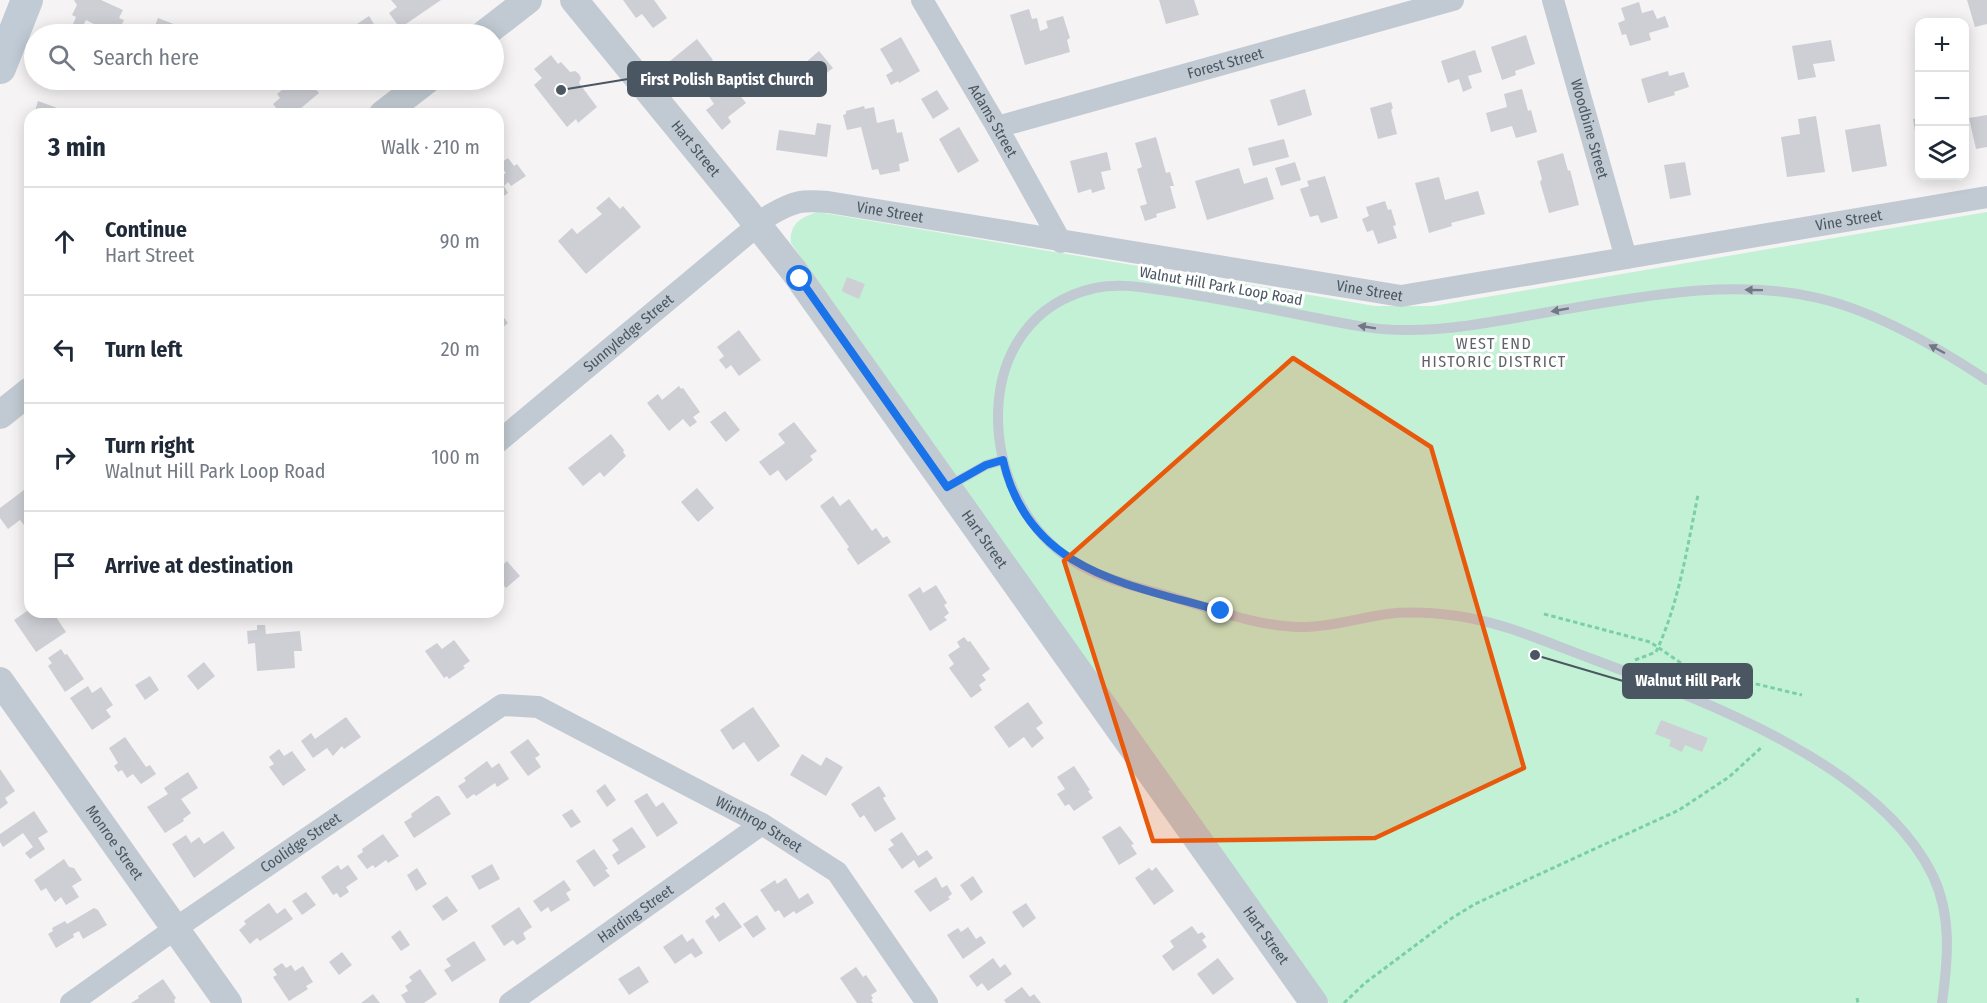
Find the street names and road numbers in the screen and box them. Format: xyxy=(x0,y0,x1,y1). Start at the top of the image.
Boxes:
street label: Forest Street xyxy=(1185,44,1265,83)
street label: Woodbine Street xyxy=(1567,77,1612,181)
street label: Adams Street xyxy=(965,81,1021,161)
street label: Hart Street xyxy=(667,117,724,180)
street label: Vine Street xyxy=(855,198,925,227)
street label: Vine Street xyxy=(1814,206,1884,235)
street label: Walnut Hill Park Loop Road xyxy=(1138,263,1304,309)
street label: Vine Street xyxy=(1335,277,1404,305)
street label: Sunnyledge Street xyxy=(580,290,677,376)
street label: Hart Street xyxy=(958,507,1011,572)
street label: Winthrop Street xyxy=(712,792,805,856)
street label: Monroe Street xyxy=(82,802,147,883)
street label: Coolidge Street xyxy=(257,809,344,877)
street label: Harding Street xyxy=(594,881,677,947)
street label: Hart Street xyxy=(1239,903,1293,968)

